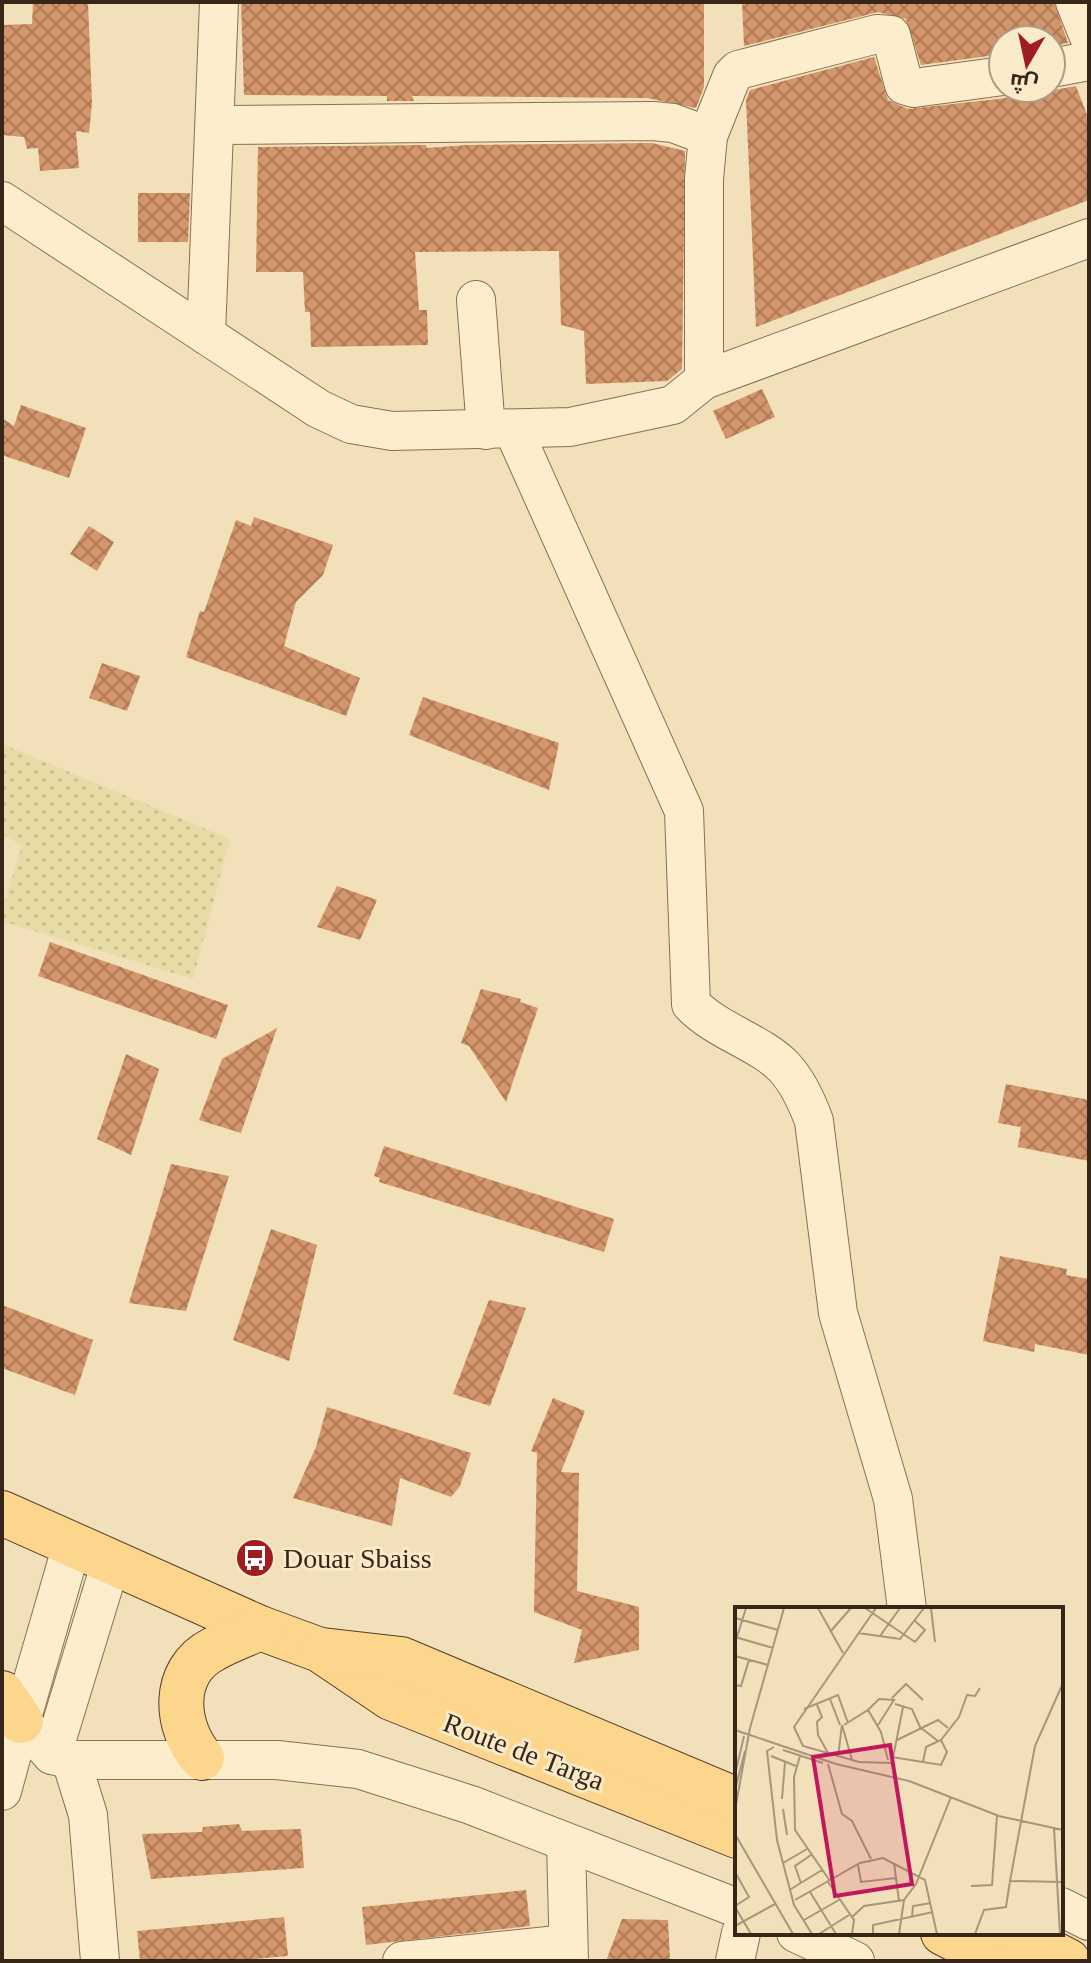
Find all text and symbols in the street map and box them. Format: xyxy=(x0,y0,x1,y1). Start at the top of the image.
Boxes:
north arrow xyxy=(987,24,1067,104)
text: ش xyxy=(1008,68,1040,98)
bus stop icon: Douar Sbaiss xyxy=(234,1537,276,1579)
place label: Douar Sbaiss xyxy=(283,1543,432,1574)
inset map xyxy=(735,1607,1063,1935)
street label: Route de Targa xyxy=(439,1707,609,1797)

